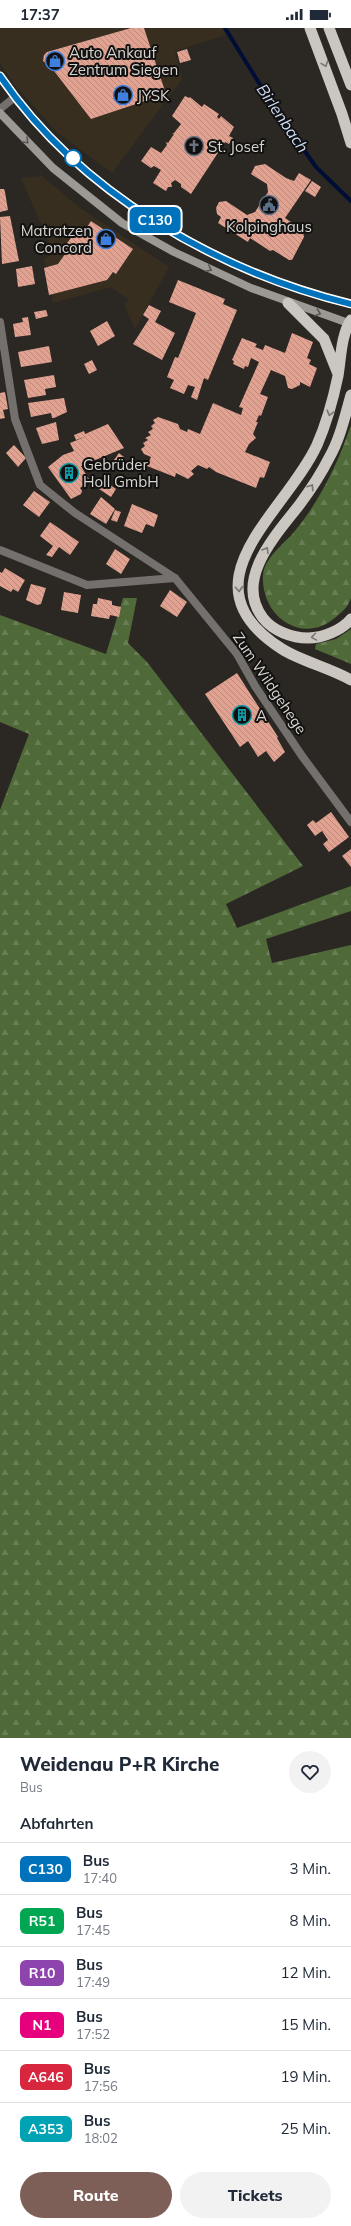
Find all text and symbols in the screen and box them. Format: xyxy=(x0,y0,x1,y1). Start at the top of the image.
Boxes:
text: 17:37 xyxy=(20,5,60,24)
place label: Auto Ankauf Zentrum Siegen xyxy=(69,43,178,79)
shop icon: Auto Ankauf Zentrum Siegen xyxy=(44,50,66,72)
one-way arrow xyxy=(320,61,328,68)
water label: Birlenbach xyxy=(253,80,313,156)
shop icon: JYSK xyxy=(112,84,134,106)
place label: JYSK xyxy=(137,86,170,105)
church icon: St. Josef xyxy=(183,135,205,157)
one-way arrow xyxy=(21,136,29,144)
place label: St. Josef xyxy=(208,137,265,156)
unlabelled marker xyxy=(64,149,82,167)
public building icon: Kolpinghaus xyxy=(258,194,280,216)
line badge: C130 xyxy=(127,207,183,233)
text: C130 xyxy=(138,211,172,229)
place label: Kolpinghaus xyxy=(226,217,312,236)
place label: Matratzen Concord xyxy=(21,221,92,257)
shop icon: Matratzen Concord xyxy=(95,228,117,250)
one-way arrow xyxy=(205,264,212,272)
one-way arrow xyxy=(315,308,322,317)
one-way arrow xyxy=(326,409,334,416)
place label: Gebrüder Holl GmbH xyxy=(83,455,159,491)
building icon: Gebrüder Holl GmbH xyxy=(58,462,80,484)
one-way arrow xyxy=(307,485,314,492)
one-way arrow xyxy=(261,547,268,554)
one-way arrow xyxy=(235,586,244,592)
street label: Zum Wildgehege xyxy=(229,628,311,738)
one-way arrow xyxy=(311,632,317,641)
building icon: A xyxy=(231,704,253,726)
place label: A xyxy=(256,706,267,725)
button: heart xyxy=(289,1751,331,1793)
text: Weidenau P+R Kirche xyxy=(20,1752,220,1776)
text: Bus xyxy=(20,1779,43,1795)
text: Abfahrten xyxy=(20,1814,93,1833)
text: Bus xyxy=(83,1851,110,1870)
text: 3 Min. xyxy=(289,1859,331,1878)
text: C130 xyxy=(28,1860,63,1878)
text: 17:40 xyxy=(83,1870,117,1886)
text: Bus xyxy=(76,1903,103,1922)
text: 8 Min. xyxy=(289,1911,331,1930)
text: R51 xyxy=(29,1912,55,1930)
text: 17:45 xyxy=(76,1922,110,1938)
text: Bus xyxy=(76,1955,103,1974)
text: 12 Min. xyxy=(280,1963,331,1982)
text: R10 xyxy=(29,1964,55,1982)
text: 17:49 xyxy=(76,1974,110,1990)
text: Bus xyxy=(76,2007,103,2026)
text: 15 Min. xyxy=(280,2015,331,2034)
text: N1 xyxy=(33,2016,51,2034)
text: 17:52 xyxy=(76,2026,110,2042)
text: Bus xyxy=(84,2059,111,2078)
text: 19 Min. xyxy=(280,2067,331,2086)
text: A646 xyxy=(28,2068,64,2086)
text: 17:56 xyxy=(84,2078,118,2094)
text: Bus xyxy=(84,2111,111,2130)
text: 25 Min. xyxy=(280,2119,331,2138)
text: A353 xyxy=(28,2120,64,2138)
text: 18:02 xyxy=(84,2130,118,2146)
button: Route xyxy=(20,2172,172,2218)
button: Tickets xyxy=(180,2172,331,2218)

